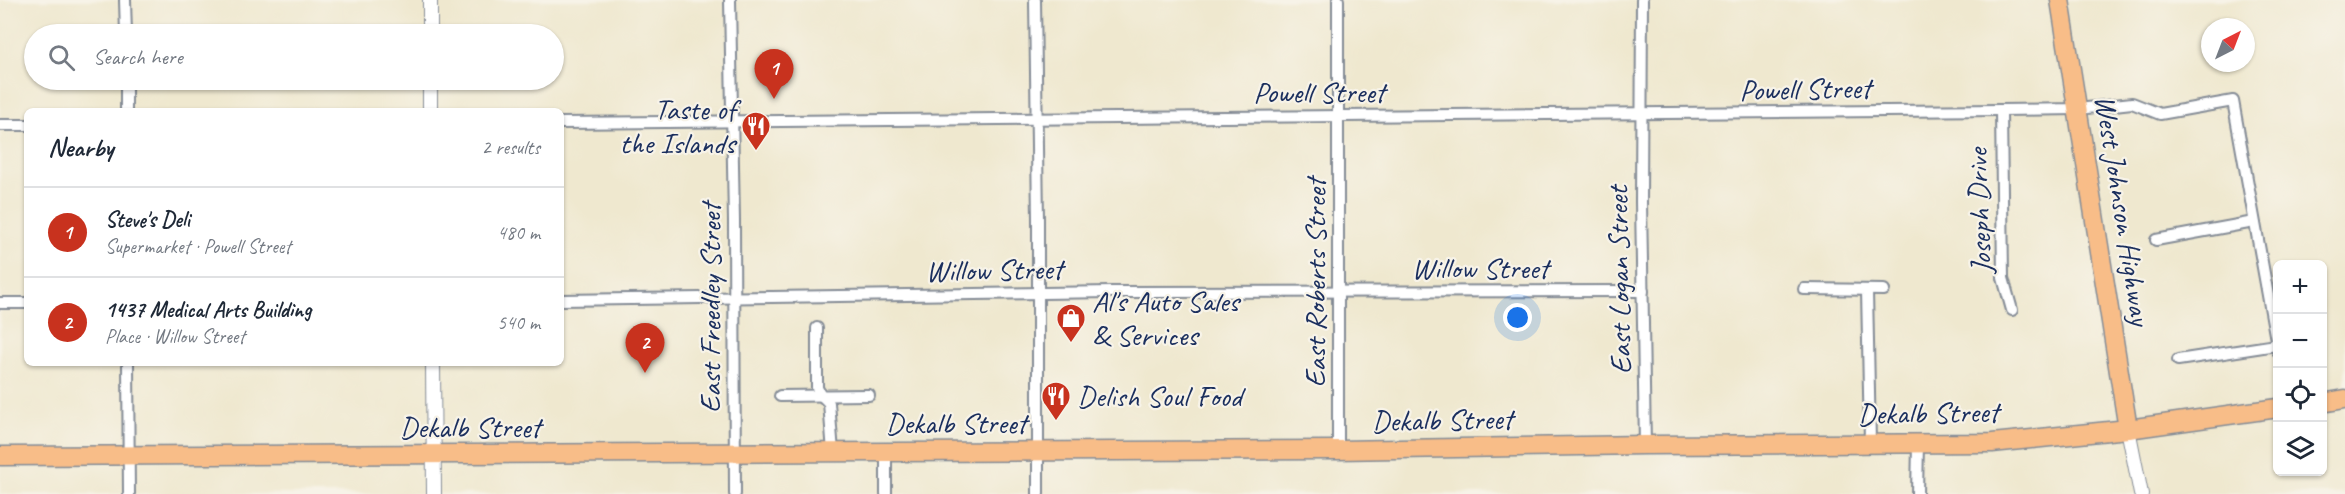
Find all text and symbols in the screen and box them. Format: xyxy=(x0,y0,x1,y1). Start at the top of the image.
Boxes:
north arrow xyxy=(2201,18,2255,72)
search box xyxy=(24,24,564,90)
icon: search xyxy=(45,41,78,74)
text: Search here xyxy=(93,43,183,71)
pin: 1 xyxy=(754,50,794,99)
street label: Powell Street xyxy=(1739,69,1875,109)
street label: Powell Street xyxy=(1253,73,1389,111)
place label: Taste of the Islands xyxy=(620,90,742,162)
street label: West Johnson Highway xyxy=(2086,92,2160,330)
restaurant icon: Taste of the Islands xyxy=(740,110,772,152)
text: Nearby xyxy=(48,131,113,164)
text: 2 results xyxy=(481,135,540,160)
street label: Joseph Drive xyxy=(1958,145,2000,276)
street label: East Roberts Street xyxy=(1296,174,1334,388)
street label: East Logan Street xyxy=(1598,183,1640,374)
street label: East Freedley Street xyxy=(691,199,729,413)
text: Steve's Deli xyxy=(105,206,190,234)
text: 1 xyxy=(63,220,72,245)
text: 480 m xyxy=(497,220,540,245)
text: Supermarket · Powell Street xyxy=(105,234,291,259)
street label: Willow Street xyxy=(1412,249,1553,287)
street label: Willow Street xyxy=(925,250,1067,290)
map controls xyxy=(2273,260,2327,476)
button: + xyxy=(2273,260,2327,314)
place label: Al's Auto Sales & Services xyxy=(1092,282,1241,354)
text: 1437 Medical Arts Building xyxy=(105,296,311,324)
shop icon: Al's Auto Sales & Services xyxy=(1055,302,1087,344)
your location xyxy=(1503,303,1532,332)
text: 2 xyxy=(63,310,72,335)
text: 540 m xyxy=(497,310,540,335)
button: − xyxy=(2273,314,2327,368)
text: Place · Willow Street xyxy=(105,324,245,349)
pin: 2 xyxy=(626,324,664,373)
button: locate xyxy=(2273,368,2327,422)
place label: Delish Soul Food xyxy=(1077,377,1246,415)
restaurant icon: Delish Soul Food xyxy=(1040,380,1072,422)
street label: Dekalb Street xyxy=(1857,393,2003,433)
street label: Dekalb Street xyxy=(1371,400,1517,440)
street label: Dekalb Street xyxy=(885,404,1031,442)
street label: Dekalb Street xyxy=(399,408,545,446)
button: layers xyxy=(2273,422,2327,476)

